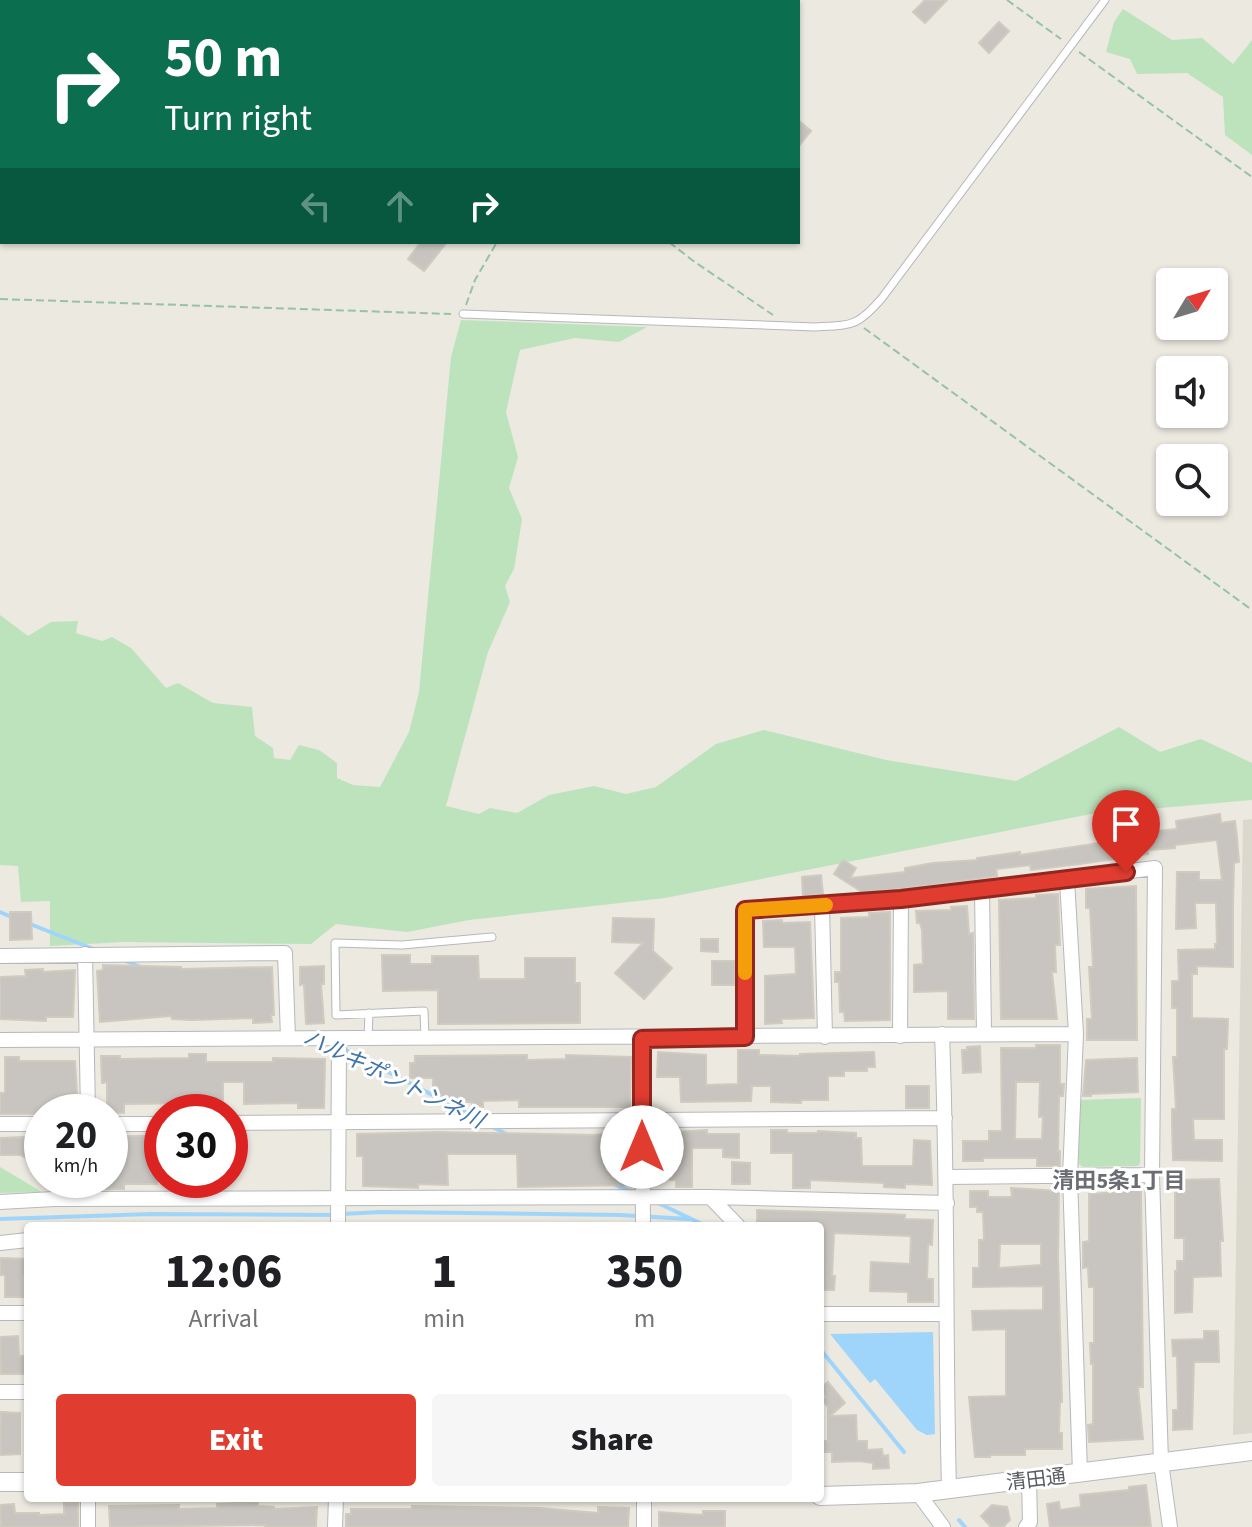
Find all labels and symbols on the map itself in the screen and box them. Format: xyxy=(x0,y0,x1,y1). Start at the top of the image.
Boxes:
north arrow xyxy=(1156,268,1228,340)
pin xyxy=(1092,790,1160,872)
water label: ハルキポントンネ川 xyxy=(298,1021,491,1137)
speed limit sign: 30 xyxy=(144,1094,248,1198)
position arrow xyxy=(600,1105,684,1189)
district label: 清田5条1丁目 xyxy=(1052,1165,1186,1197)
street label: 清田通 xyxy=(1005,1462,1068,1498)

